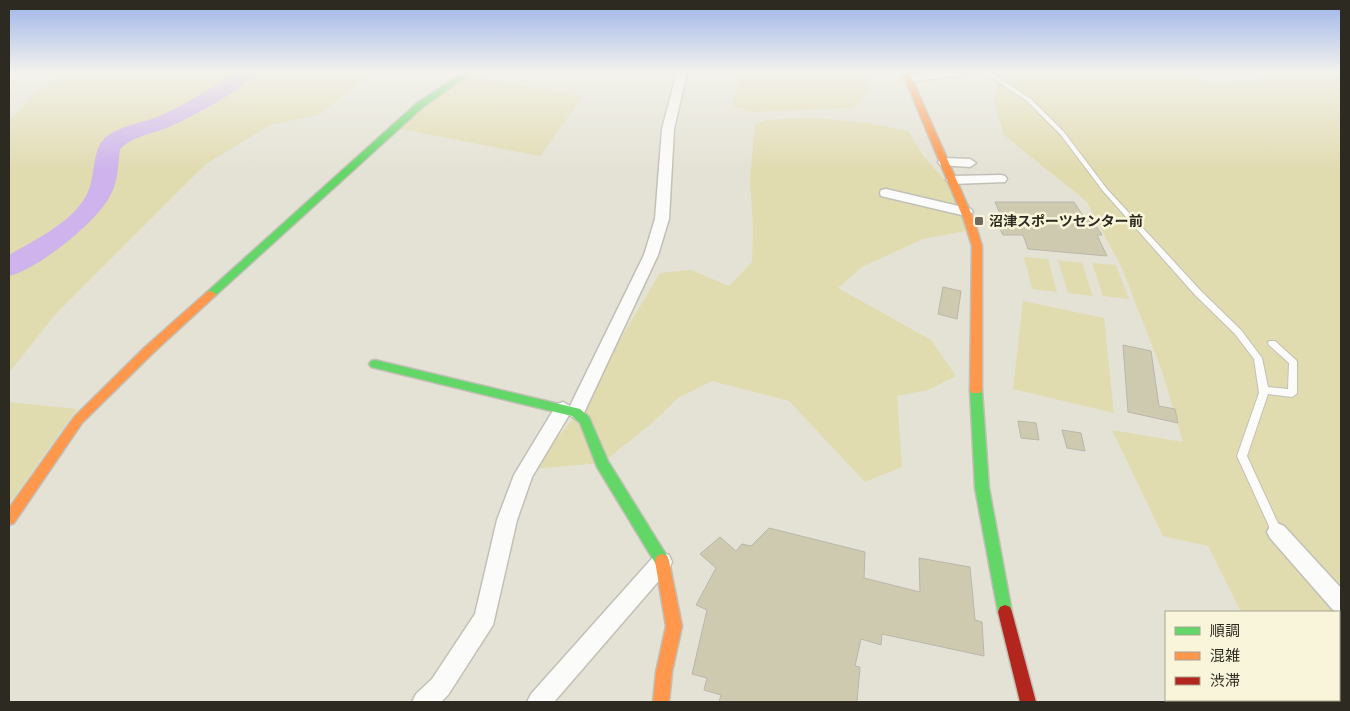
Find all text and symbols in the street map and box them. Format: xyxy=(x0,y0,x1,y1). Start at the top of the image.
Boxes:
place label: 沼津スポーツセンター前 xyxy=(989,212,1143,229)
marker: 沼津スポーツセンター前 xyxy=(973,215,985,227)
legend xyxy=(1165,611,1340,701)
text: 順調 xyxy=(1210,621,1240,639)
text: 混雑 xyxy=(1210,646,1240,664)
text: 渋滞 xyxy=(1210,671,1240,689)

